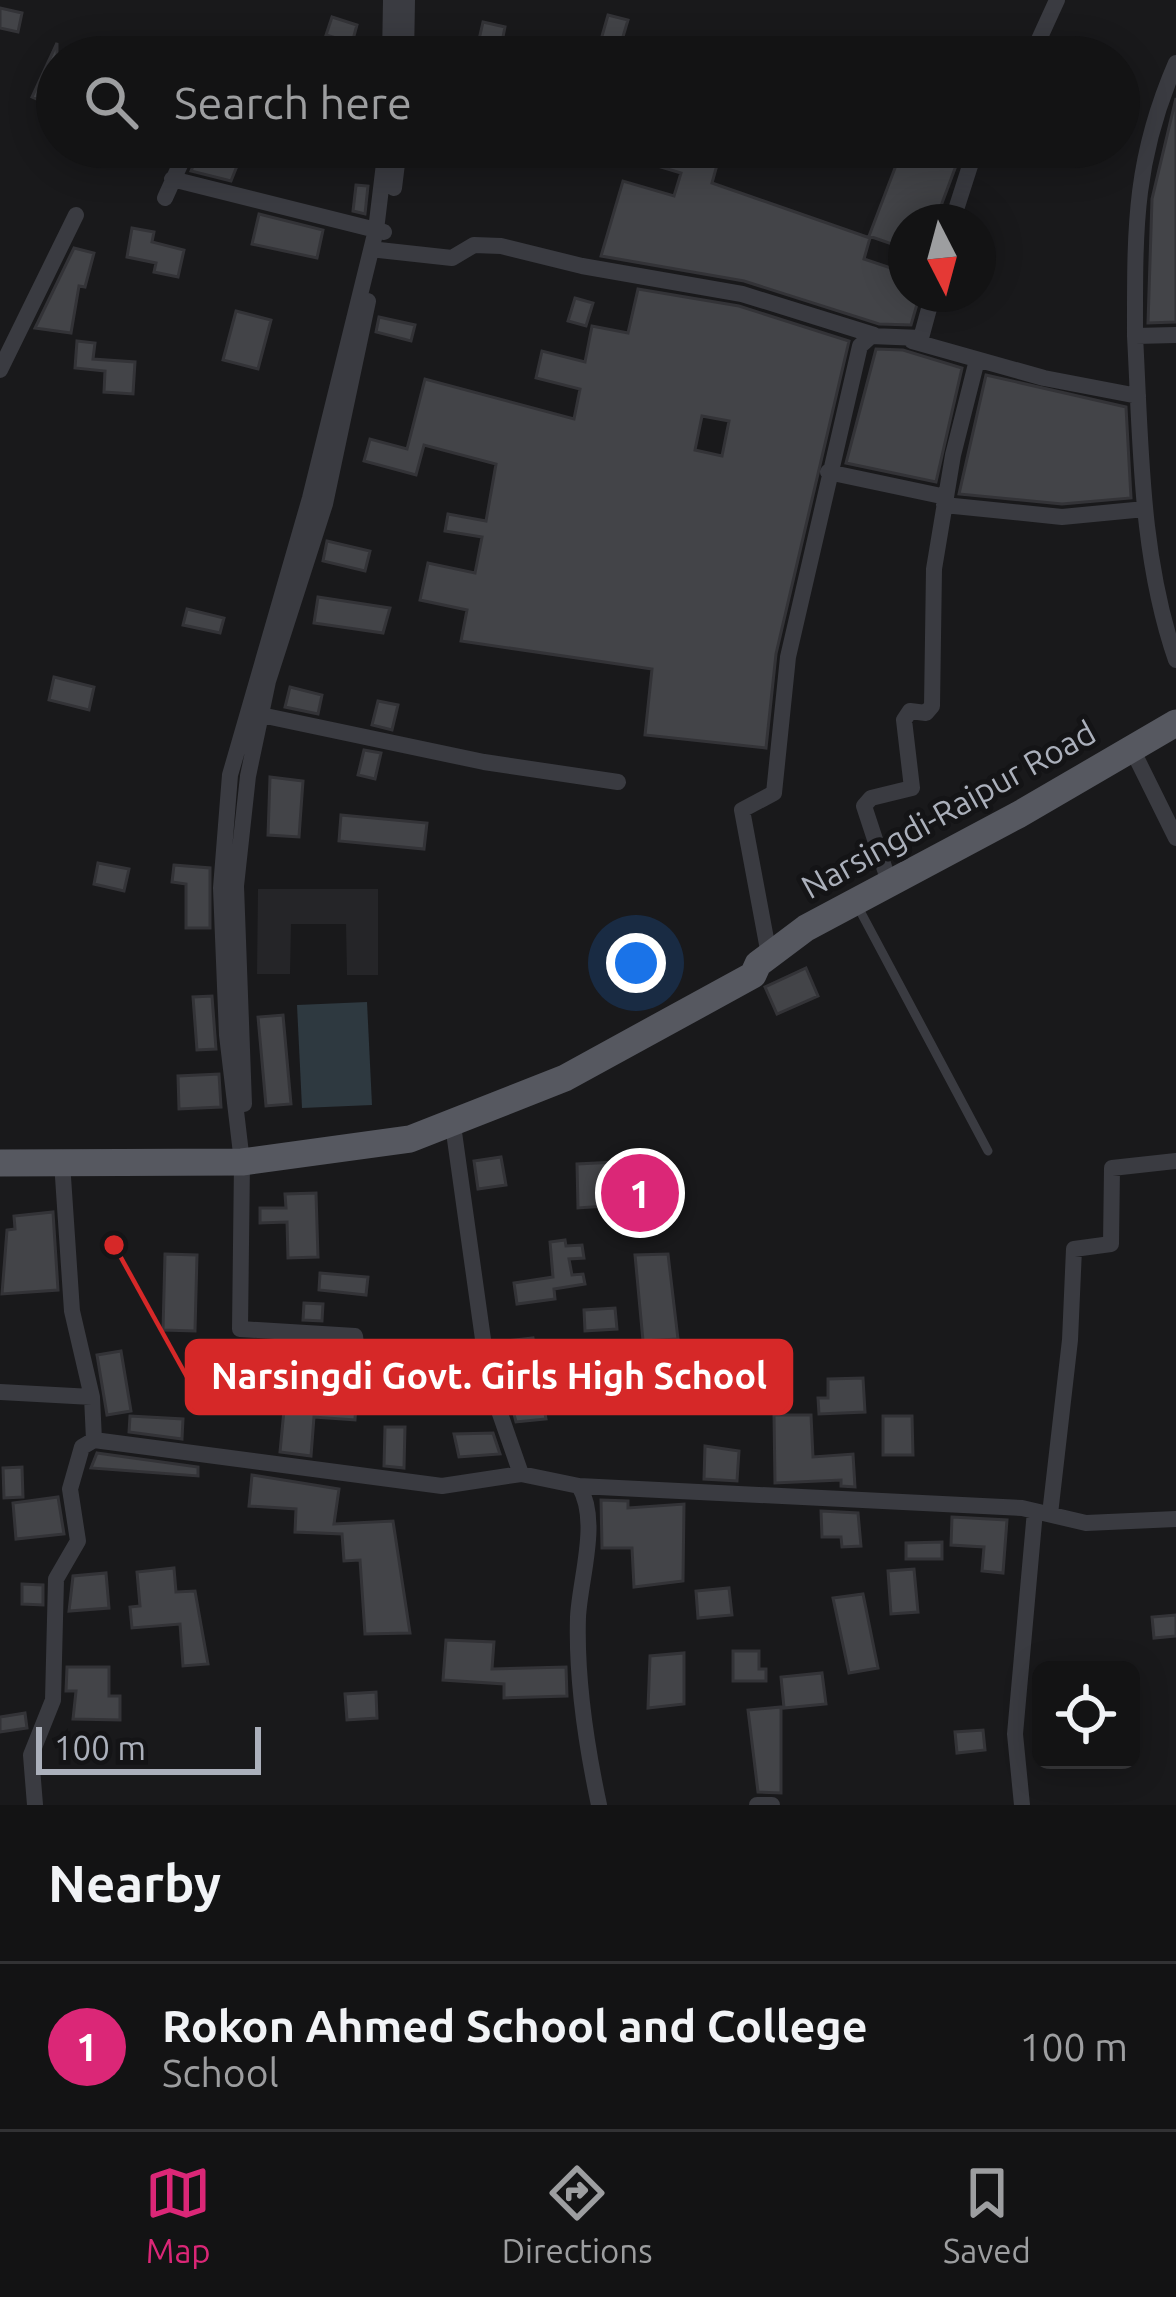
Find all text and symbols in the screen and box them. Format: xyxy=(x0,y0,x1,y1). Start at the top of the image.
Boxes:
search box xyxy=(36,36,1140,168)
icon: search xyxy=(78,69,144,135)
text: Search here xyxy=(174,77,412,128)
north arrow xyxy=(888,204,996,312)
street label: Narsingdi-Raipur Road xyxy=(795,713,1101,905)
your location xyxy=(606,933,666,993)
pin: 1 xyxy=(601,1148,679,1238)
callout: Narsingdi Govt. Girls High School xyxy=(187,1341,791,1413)
text: Narsingdi Govt. Girls High School xyxy=(211,1355,767,1396)
map controls xyxy=(1032,1661,1140,1769)
button: locate xyxy=(1032,1661,1140,1769)
scale bar xyxy=(36,1721,261,1774)
text: 100 m xyxy=(54,1729,146,1766)
text: Nearby xyxy=(48,1854,221,1912)
text: Rokon Ahmed School and College xyxy=(162,2000,868,2051)
text: 1 xyxy=(76,2025,98,2068)
text: 100 m xyxy=(1019,2025,1128,2068)
text: School xyxy=(162,2051,279,2094)
tab: Map xyxy=(145,2160,211,2269)
tab: Directions xyxy=(502,2160,652,2269)
tab: Saved xyxy=(943,2160,1031,2269)

